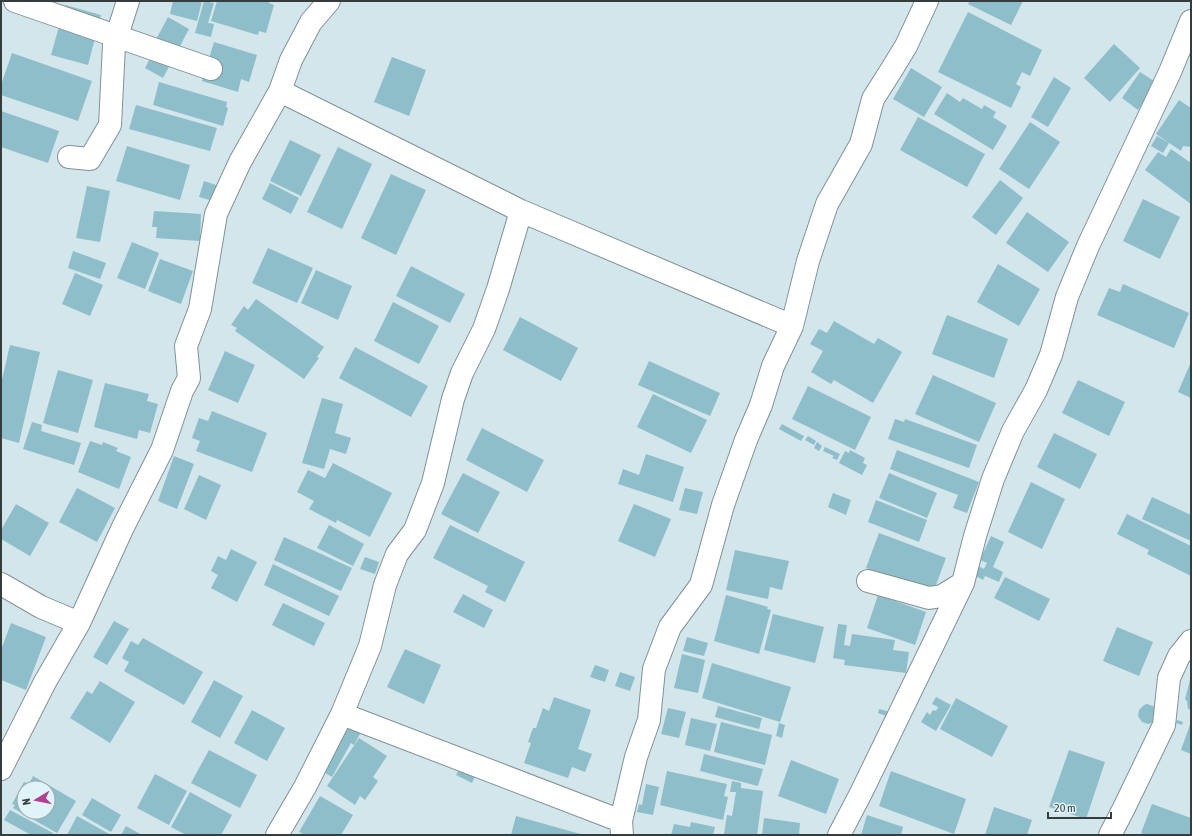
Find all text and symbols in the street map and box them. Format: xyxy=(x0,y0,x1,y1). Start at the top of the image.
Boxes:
north arrow xyxy=(16,780,56,820)
scale bar xyxy=(1048,794,1111,820)
text: N xyxy=(20,797,33,806)
text: 20 m xyxy=(1054,801,1076,815)

